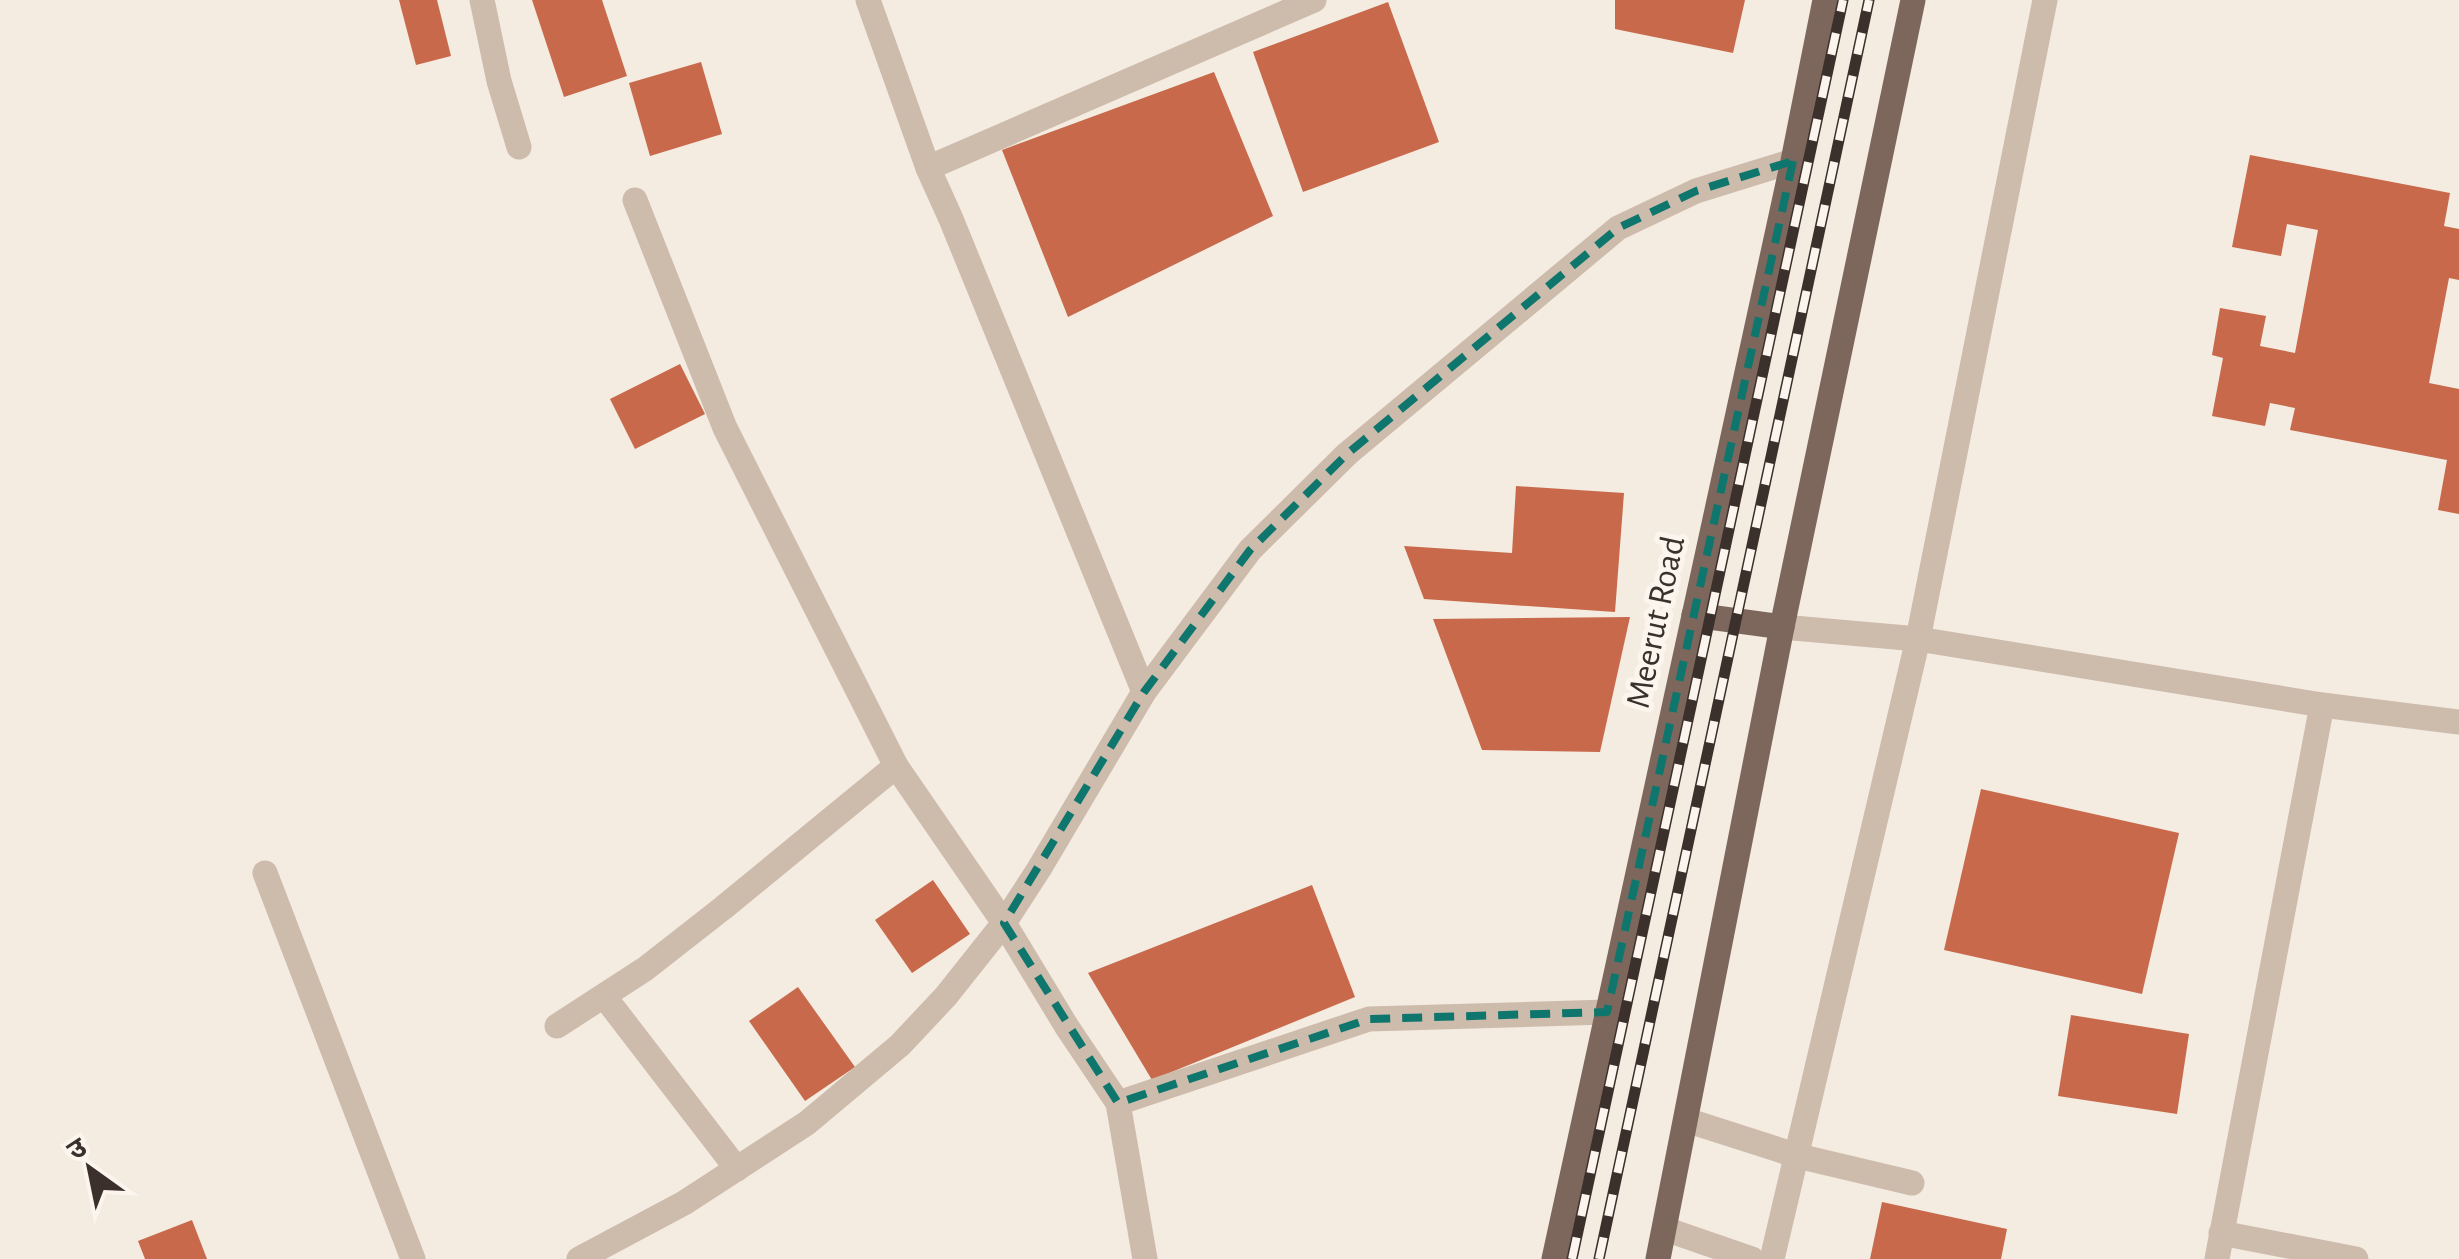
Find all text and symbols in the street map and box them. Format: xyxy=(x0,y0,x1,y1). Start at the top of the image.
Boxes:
street label: Meerut Road xyxy=(1621,533,1691,711)
north arrow xyxy=(40,1119,140,1219)
text: उ xyxy=(63,1133,92,1166)

